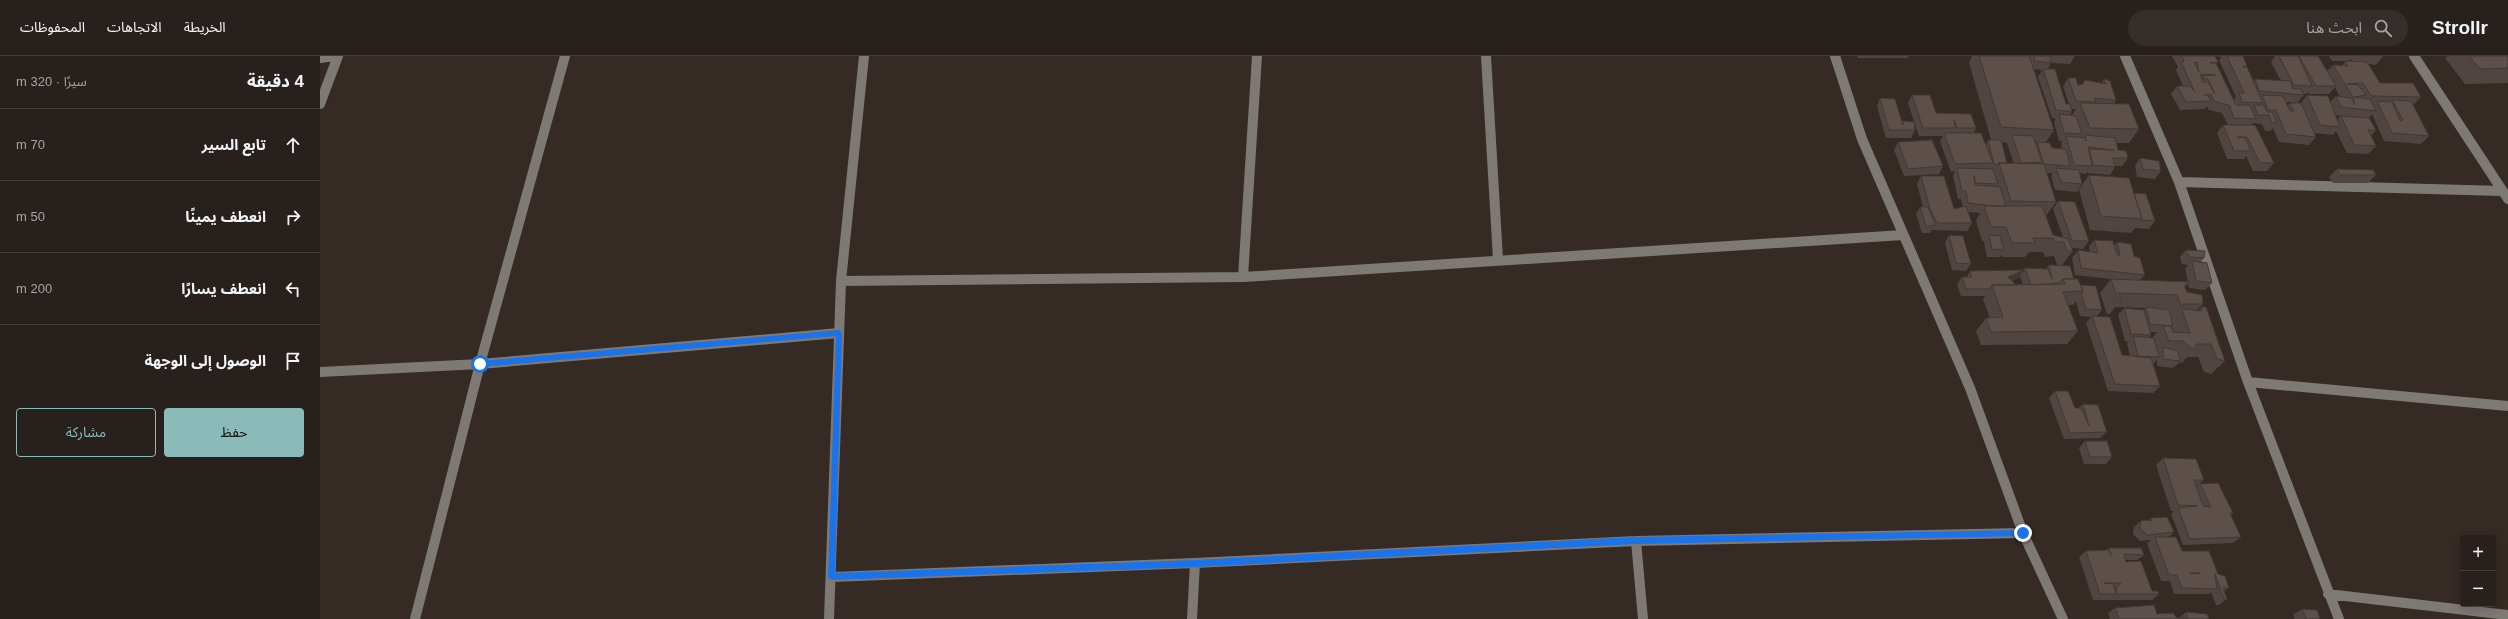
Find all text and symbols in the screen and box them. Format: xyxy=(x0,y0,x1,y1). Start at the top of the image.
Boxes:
search box xyxy=(2128,10,2408,46)
icon: search xyxy=(2372,17,2394,39)
text: Strollr xyxy=(2432,17,2488,38)
text: المحفوظات xyxy=(20,19,85,35)
text: الاتجاهات xyxy=(107,19,162,35)
text: الخريطة xyxy=(184,19,226,35)
text: ابحث هنا xyxy=(2306,19,2362,36)
text: 4 دقيقة xyxy=(247,72,304,91)
text: سيرًا · 320 m xyxy=(16,74,87,89)
icon: ahead xyxy=(282,134,304,156)
text: تابع السير xyxy=(202,136,266,153)
text: 70 m xyxy=(16,137,45,152)
icon: right xyxy=(282,206,304,228)
text: انعطف يمينًا xyxy=(185,208,266,225)
text: 50 m xyxy=(16,209,45,224)
icon: left xyxy=(282,278,304,300)
text: انعطف يسارًا xyxy=(181,280,266,297)
text: 200 m xyxy=(16,281,52,296)
icon: arrive xyxy=(282,350,304,372)
text: الوصول إلى الوجهة xyxy=(144,352,266,369)
route start xyxy=(471,355,489,373)
button: مشاركة xyxy=(16,408,156,457)
button: حفظ xyxy=(164,408,304,457)
route end xyxy=(2014,524,2032,542)
map controls xyxy=(2460,535,2496,607)
button: + xyxy=(2460,535,2496,571)
button: − xyxy=(2460,571,2496,607)

